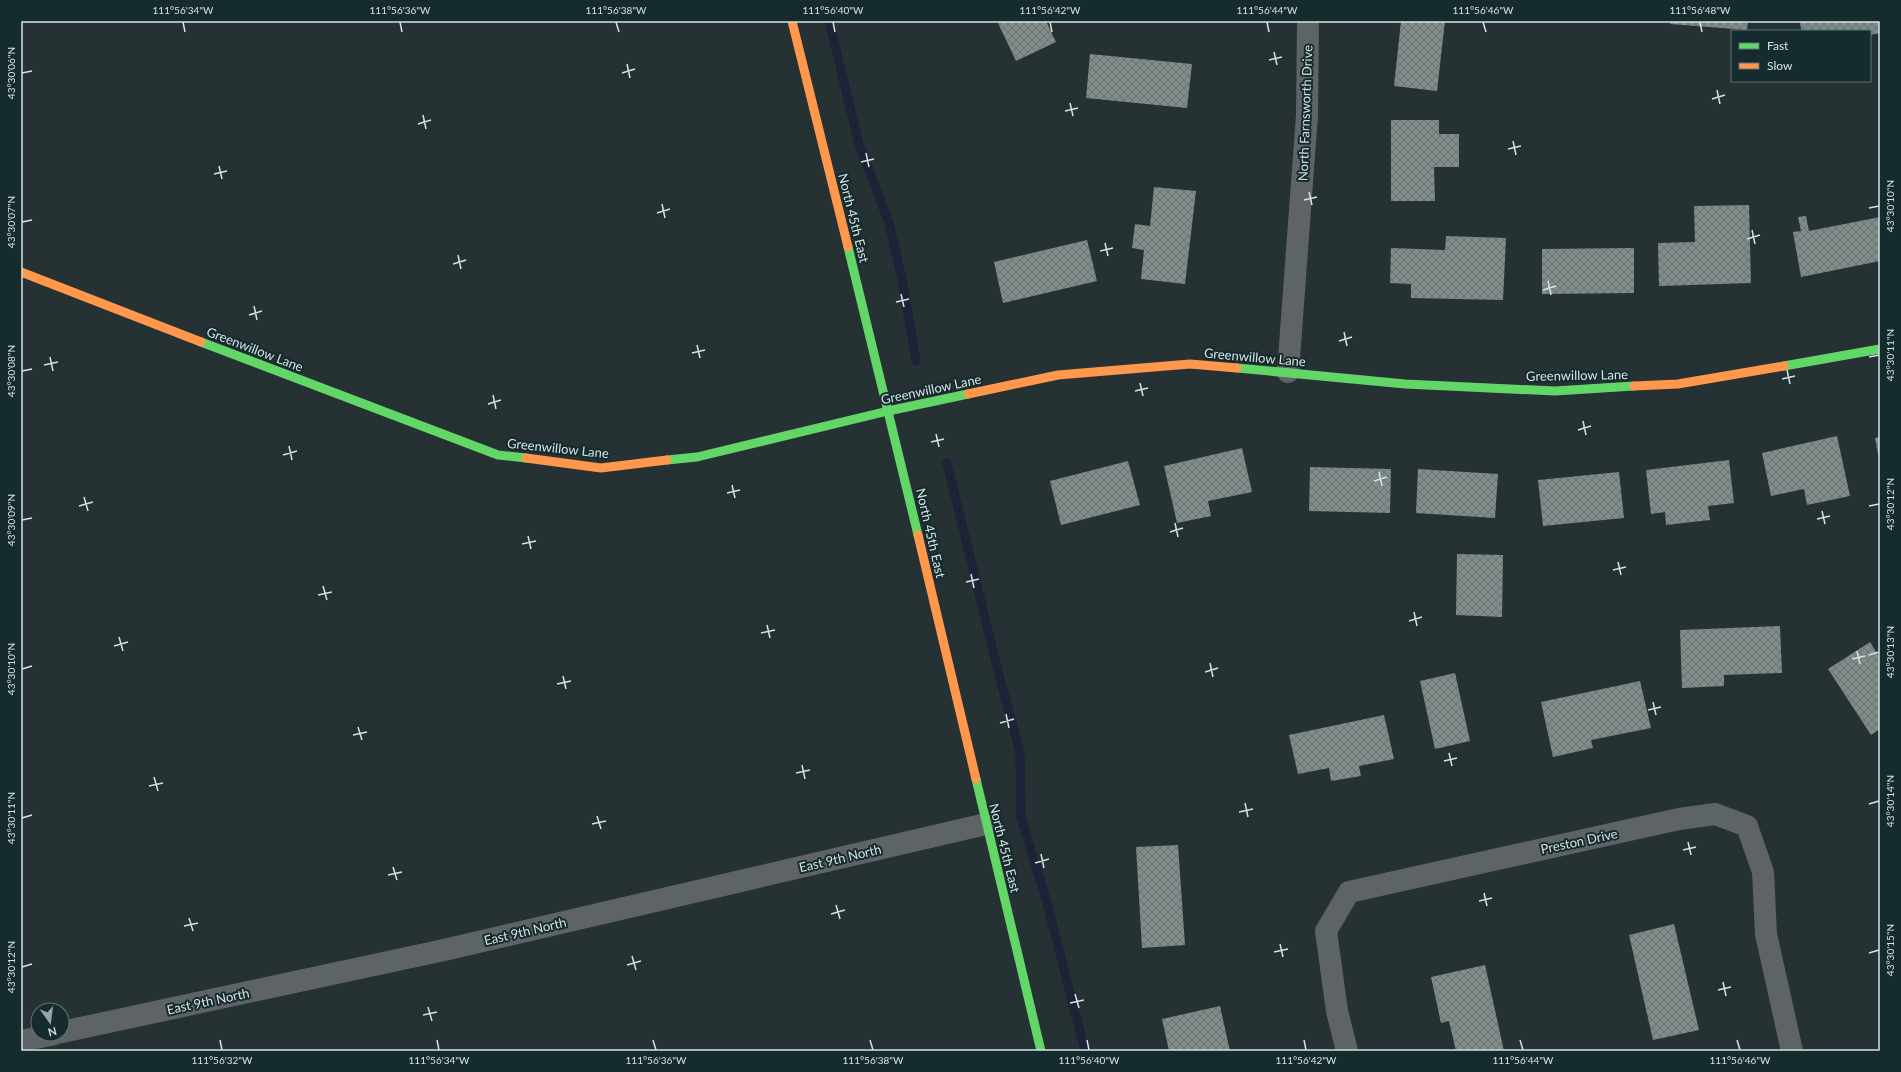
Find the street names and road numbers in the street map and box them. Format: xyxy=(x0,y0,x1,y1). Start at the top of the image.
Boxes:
street label: North Farnsworth Drive xyxy=(1295,45,1315,181)
street label: North 45th East xyxy=(835,172,873,265)
street label: Greenwillow Lane xyxy=(204,323,306,375)
street label: Greenwillow Lane xyxy=(1203,345,1307,369)
street label: Greenwillow Lane xyxy=(1526,366,1628,384)
street label: Greenwillow Lane xyxy=(879,371,983,407)
street label: Greenwillow Lane xyxy=(506,435,610,461)
street label: North 45th East xyxy=(913,487,949,580)
street label: North 45th East xyxy=(986,802,1024,895)
street label: Preston Drive xyxy=(1539,825,1619,857)
street label: East 9th North xyxy=(797,841,883,875)
street label: East 9th North xyxy=(482,914,568,948)
street label: East 9th North xyxy=(165,984,251,1018)

